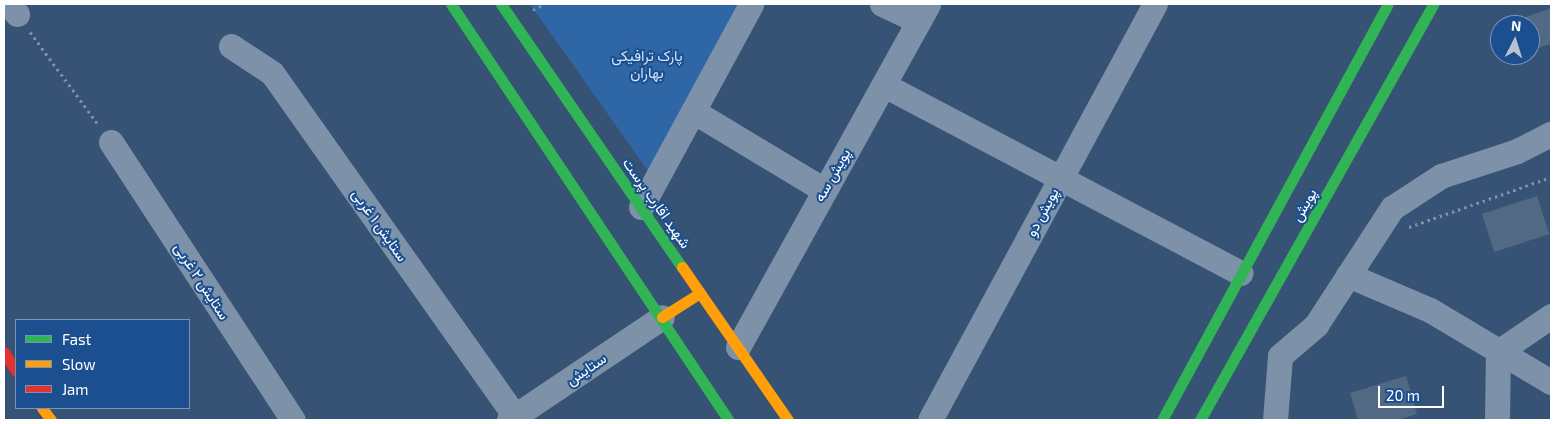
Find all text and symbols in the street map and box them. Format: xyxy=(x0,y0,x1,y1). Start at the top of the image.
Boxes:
north arrow xyxy=(1490,15,1540,65)
text: N xyxy=(1510,17,1522,34)
park label: پارک ترافیکی بهاران xyxy=(611,46,683,81)
street label: پویش سه xyxy=(810,145,854,205)
street label: شهید اقارب پرست xyxy=(619,154,695,252)
street label: ستایش ۱ غربی xyxy=(348,185,412,265)
street label: پویش دو xyxy=(1022,185,1062,239)
street label: پویش xyxy=(1288,185,1320,225)
street label: ستایش ۲ غربی xyxy=(170,239,234,323)
legend xyxy=(15,319,190,409)
text: Fast xyxy=(62,330,91,348)
street label: ستایش xyxy=(562,349,610,389)
text: Slow xyxy=(62,355,96,373)
scale bar xyxy=(1380,376,1446,408)
text: Jam xyxy=(62,380,88,398)
text: 20 m xyxy=(1386,386,1420,404)

